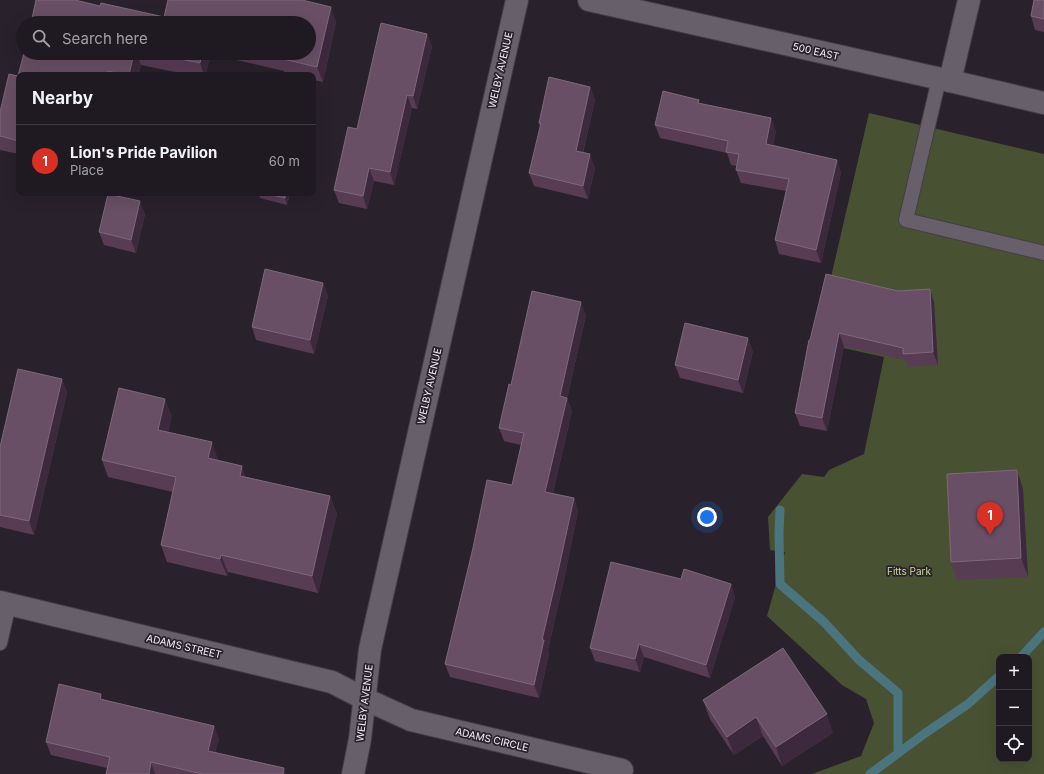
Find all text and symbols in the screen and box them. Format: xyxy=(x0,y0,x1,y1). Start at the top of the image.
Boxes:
search box xyxy=(16,16,316,60)
icon: search xyxy=(30,27,52,49)
text: Search here xyxy=(62,29,148,48)
street label: WELBY AVENUE xyxy=(485,31,515,109)
street label: 500 EAST xyxy=(792,40,840,62)
text: Nearby xyxy=(32,88,93,108)
text: Lion's Pride Pavilion xyxy=(70,143,217,162)
text: 1 xyxy=(42,153,48,169)
text: 60 m xyxy=(269,153,300,169)
text: Place xyxy=(70,162,104,178)
street label: WELBY AVENUE xyxy=(414,347,444,425)
pin: 1 xyxy=(977,502,1003,535)
your location xyxy=(697,507,717,527)
park label: Fitts Park xyxy=(887,565,932,577)
street label: ADAMS STREET xyxy=(145,632,223,660)
map controls xyxy=(996,654,1032,762)
button: + xyxy=(996,654,1032,690)
street label: WELBY AVENUE xyxy=(353,664,375,742)
button: − xyxy=(996,690,1032,726)
street label: ADAMS CIRCLE xyxy=(454,725,530,753)
button: locate xyxy=(996,726,1032,762)

